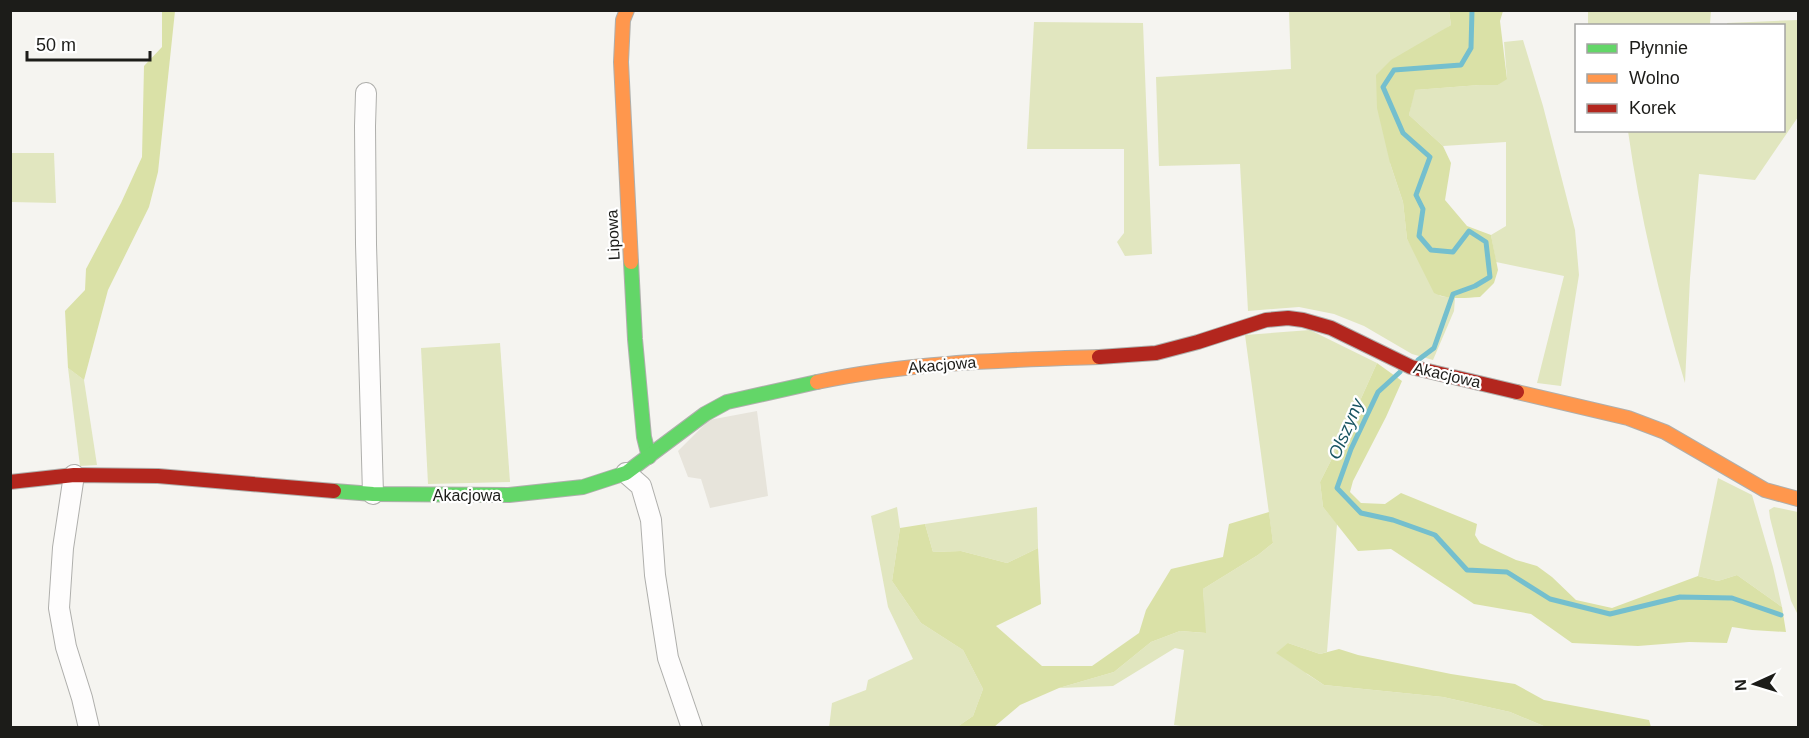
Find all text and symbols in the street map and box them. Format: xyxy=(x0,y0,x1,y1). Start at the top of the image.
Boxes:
scale bar xyxy=(27,24,150,62)
legend xyxy=(1575,24,1785,132)
text: 50 m xyxy=(36,35,76,55)
text: Płynnie xyxy=(1629,38,1688,58)
text: Wolno xyxy=(1629,68,1680,88)
text: Korek xyxy=(1629,98,1677,118)
street label: Lipowa xyxy=(603,209,623,261)
street label: Akacjowa xyxy=(907,354,977,376)
street label: Akacjowa xyxy=(1412,359,1482,391)
water label: Olszyny xyxy=(1324,395,1368,462)
street label: Akacjowa xyxy=(433,487,501,504)
north arrow xyxy=(1725,654,1785,714)
text: N xyxy=(1732,679,1749,691)

